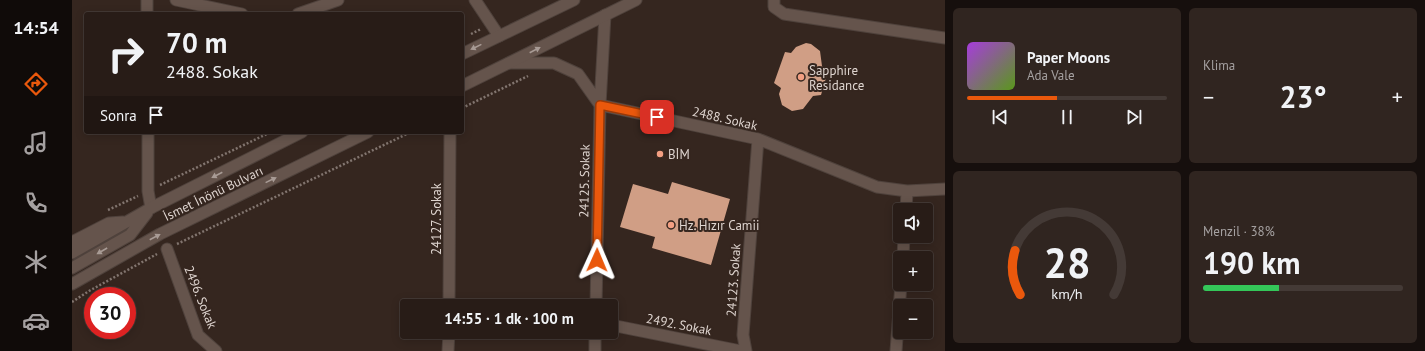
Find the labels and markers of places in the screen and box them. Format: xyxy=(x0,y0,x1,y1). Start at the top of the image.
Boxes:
place label: Sapphire Residance xyxy=(809,62,864,94)
marker: Sapphire Residance xyxy=(796,72,806,82)
pin xyxy=(640,100,674,134)
place label: BİM xyxy=(668,146,690,163)
marker: BİM xyxy=(655,149,665,159)
place label: Hz. Hızır Camii xyxy=(679,217,759,234)
marker: Hz. Hızır Camii xyxy=(666,220,676,230)

